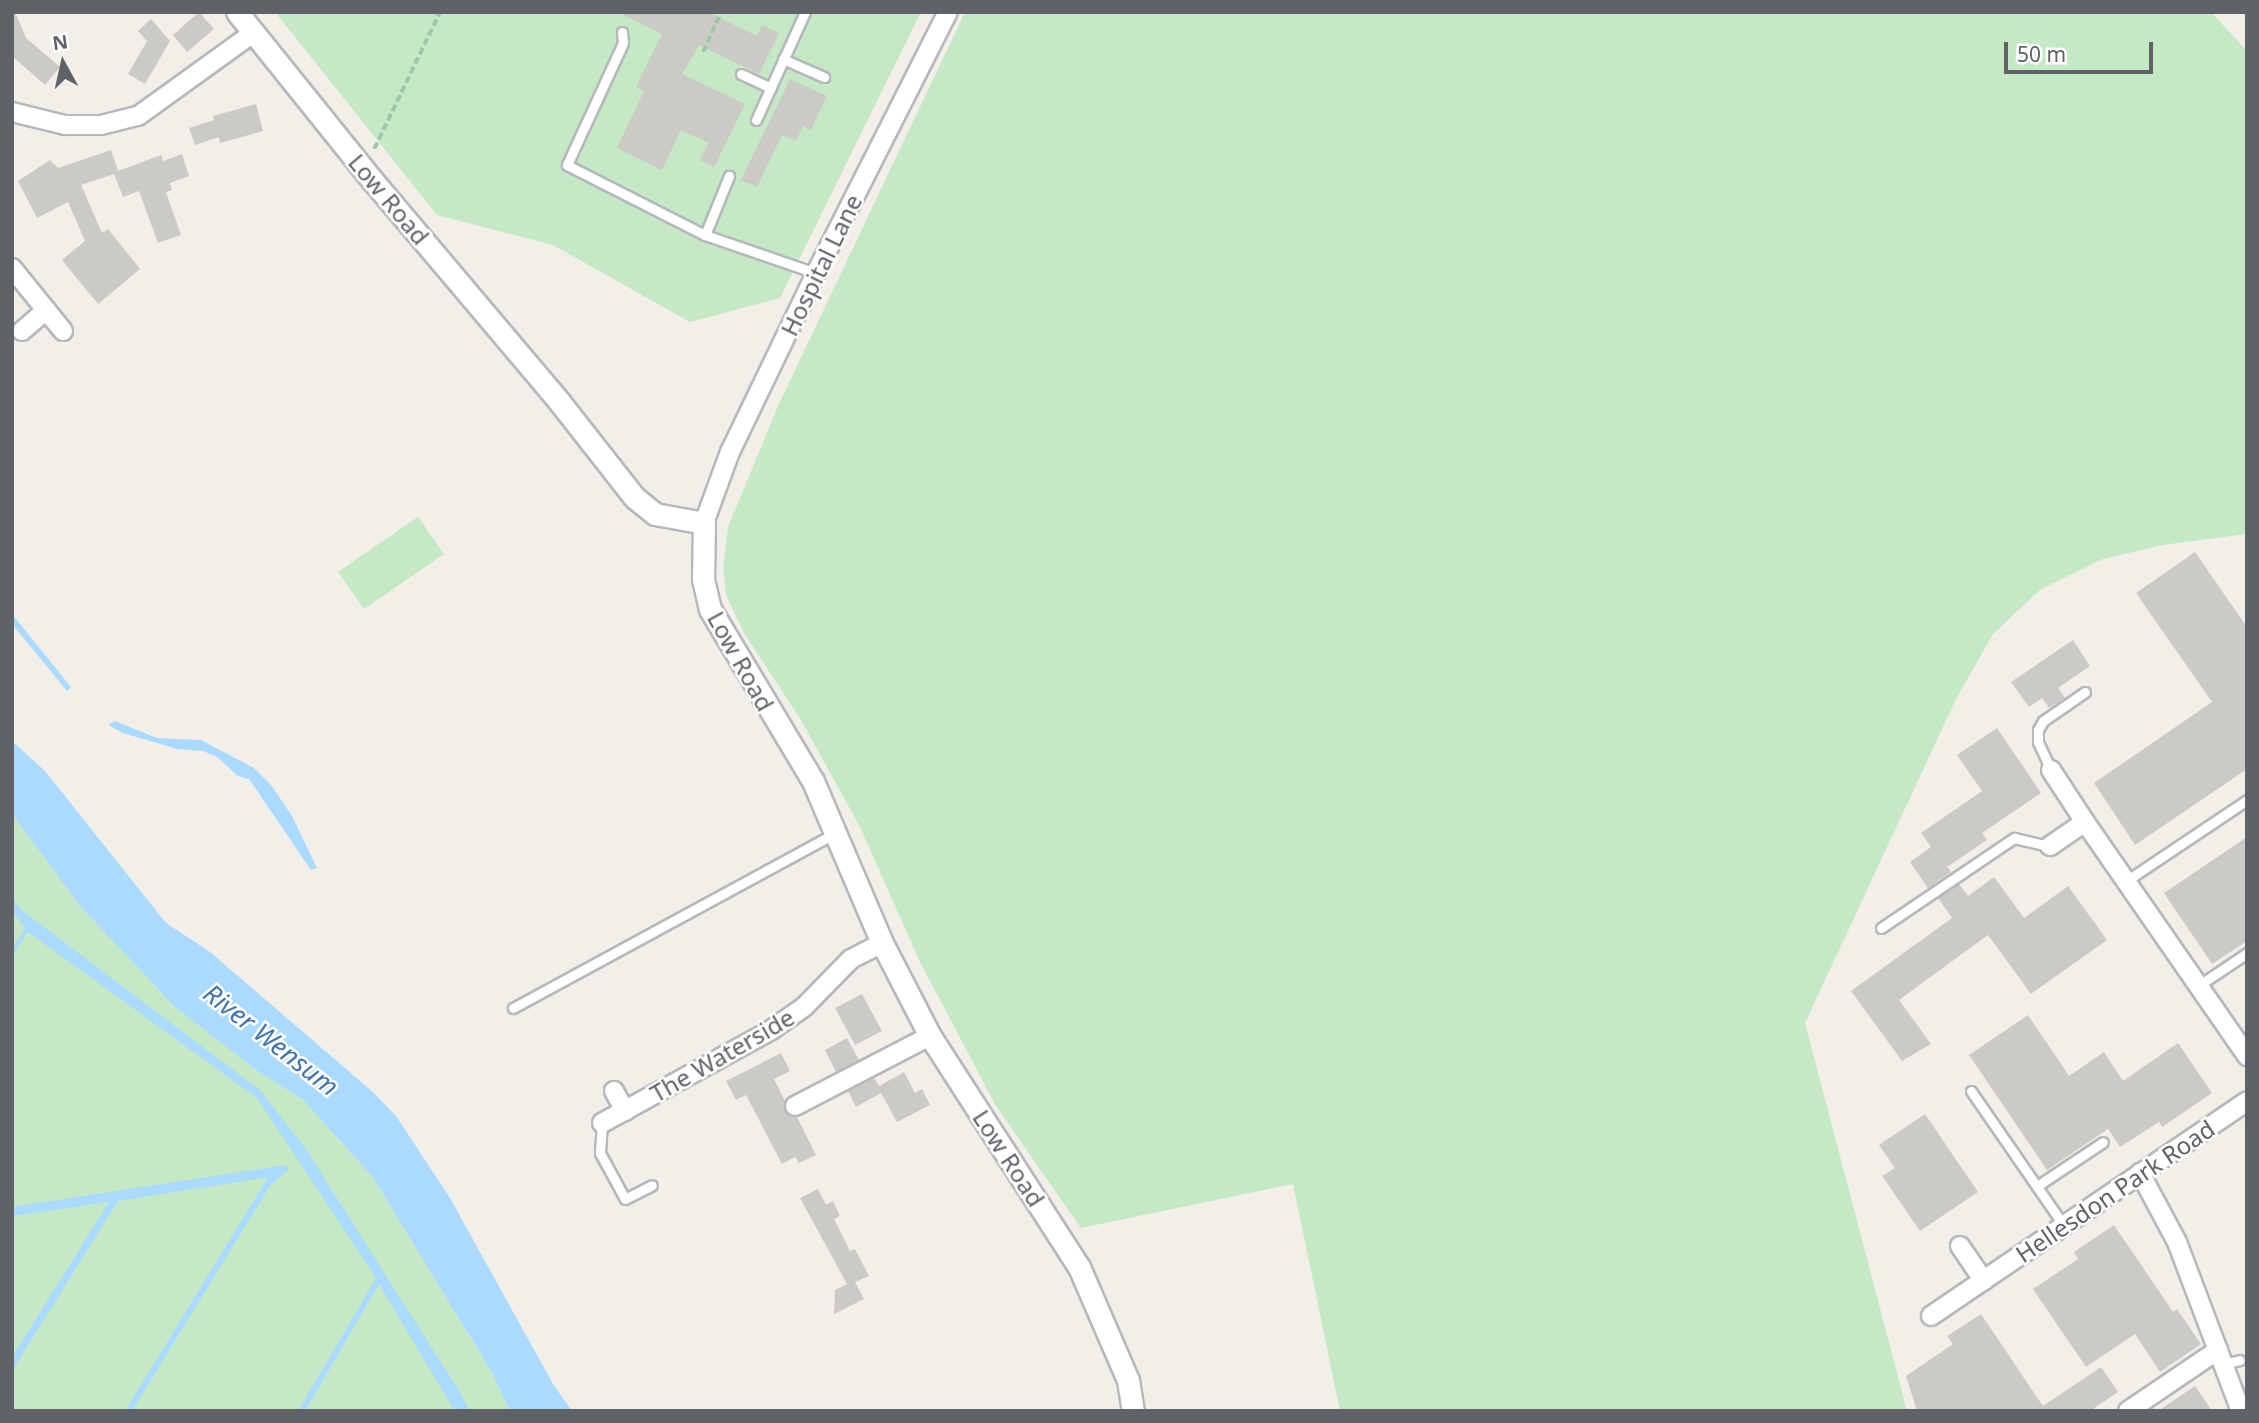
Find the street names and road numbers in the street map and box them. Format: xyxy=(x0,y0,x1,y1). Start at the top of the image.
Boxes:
street label: Low Road xyxy=(343,148,435,250)
street label: Hospital Lane xyxy=(774,190,868,340)
street label: Low Road xyxy=(702,606,780,716)
street label: The Waterside xyxy=(645,1002,799,1108)
street label: Low Road xyxy=(967,1104,1051,1212)
street label: Hellesdon Park Road xyxy=(2010,1114,2220,1268)

